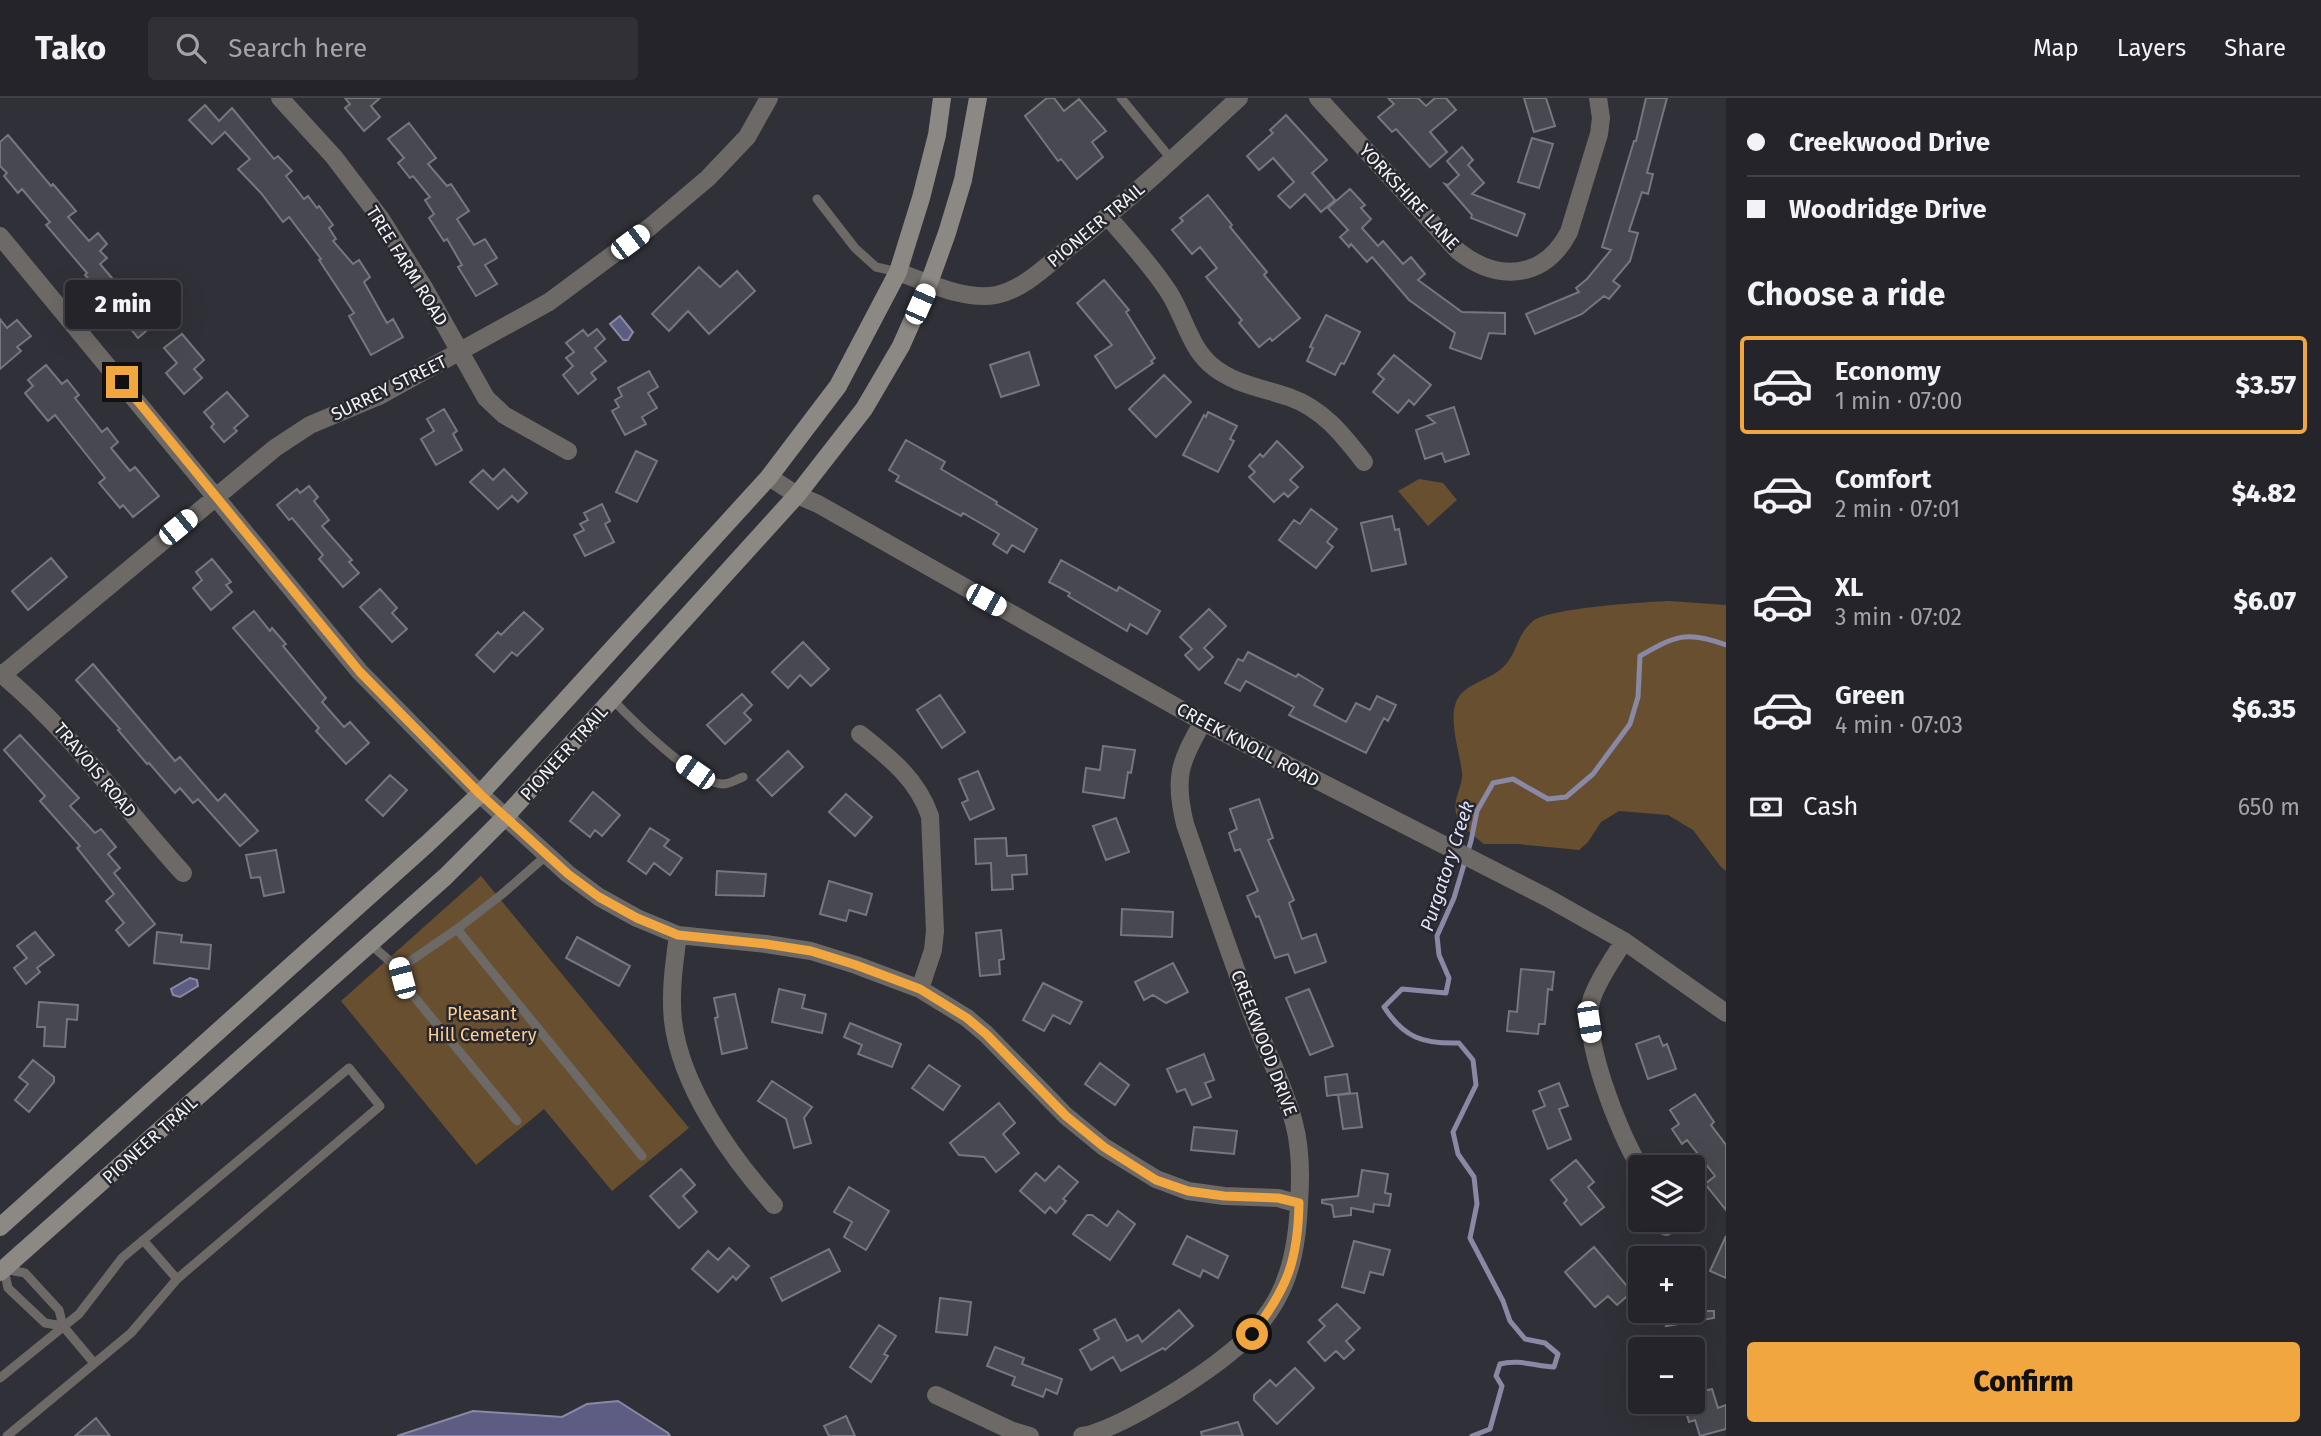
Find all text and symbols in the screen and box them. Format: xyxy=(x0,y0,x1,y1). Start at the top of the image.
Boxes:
search box xyxy=(148,17,638,80)
text: Tako xyxy=(35,28,106,68)
icon: search xyxy=(172,29,210,67)
text: Search here xyxy=(228,33,367,64)
text: Map xyxy=(2033,34,2079,62)
text: Layers xyxy=(2117,34,2186,62)
text: Share xyxy=(2224,34,2286,62)
text: Creekwood Drive xyxy=(1789,127,1990,158)
street label: YORKSHIRE LANE xyxy=(1354,139,1464,255)
street label: PIONEER TRAIL xyxy=(1043,178,1149,272)
text: Woodridge Drive xyxy=(1789,194,1987,225)
street label: TREE FARM ROAD xyxy=(361,202,453,330)
car xyxy=(607,221,654,263)
text: Choose a ride xyxy=(1747,275,1945,313)
callout: 2 min xyxy=(64,280,180,330)
car xyxy=(902,281,939,327)
text: 2 min xyxy=(95,290,151,318)
street label: SURREY STREET xyxy=(328,350,451,425)
icon: car xyxy=(1751,354,1814,417)
text: Economy xyxy=(1835,356,1941,387)
route end xyxy=(106,366,138,398)
text: $3.57 xyxy=(2236,370,2296,401)
text: 1 min · 07:00 xyxy=(1835,387,1962,415)
icon: car xyxy=(1751,462,1814,525)
text: Comfort xyxy=(1835,464,1931,495)
text: $4.82 xyxy=(2232,478,2296,509)
text: 2 min · 07:01 xyxy=(1835,495,1960,523)
car xyxy=(156,506,201,548)
icon: car xyxy=(1751,570,1814,633)
text: XL xyxy=(1835,572,1863,603)
car xyxy=(963,581,1010,619)
text: $6.07 xyxy=(2234,586,2296,617)
text: 3 min · 07:02 xyxy=(1835,603,1962,631)
icon: car xyxy=(1751,678,1814,741)
text: Green xyxy=(1835,680,1905,711)
text: $6.35 xyxy=(2232,694,2296,725)
street label: CREEK KNOLL ROAD xyxy=(1173,698,1323,792)
street label: PIONEER TRAIL xyxy=(516,701,612,805)
text: 4 min · 07:03 xyxy=(1835,711,1963,739)
street label: TRAVOIS ROAD xyxy=(49,718,141,822)
car xyxy=(672,751,719,793)
icon: cash xyxy=(1747,788,1785,826)
text: Cash xyxy=(1803,791,1859,822)
text: 650 m xyxy=(2238,793,2300,821)
water label: Purgatory Creek xyxy=(1415,798,1479,934)
car xyxy=(387,955,418,1001)
street label: CREEKWOOD DRIVE xyxy=(1226,967,1302,1119)
car xyxy=(1576,1000,1603,1044)
park label: Pleasant Hill Cemetery xyxy=(427,1003,537,1046)
street label: PIONEER TRAIL xyxy=(98,1092,202,1188)
map controls xyxy=(1628,1155,1705,1414)
button: layers xyxy=(1628,1155,1705,1232)
button: + xyxy=(1628,1246,1705,1323)
route start xyxy=(1236,1318,1268,1350)
button: − xyxy=(1628,1337,1705,1414)
button: Confirm xyxy=(1747,1342,2300,1422)

